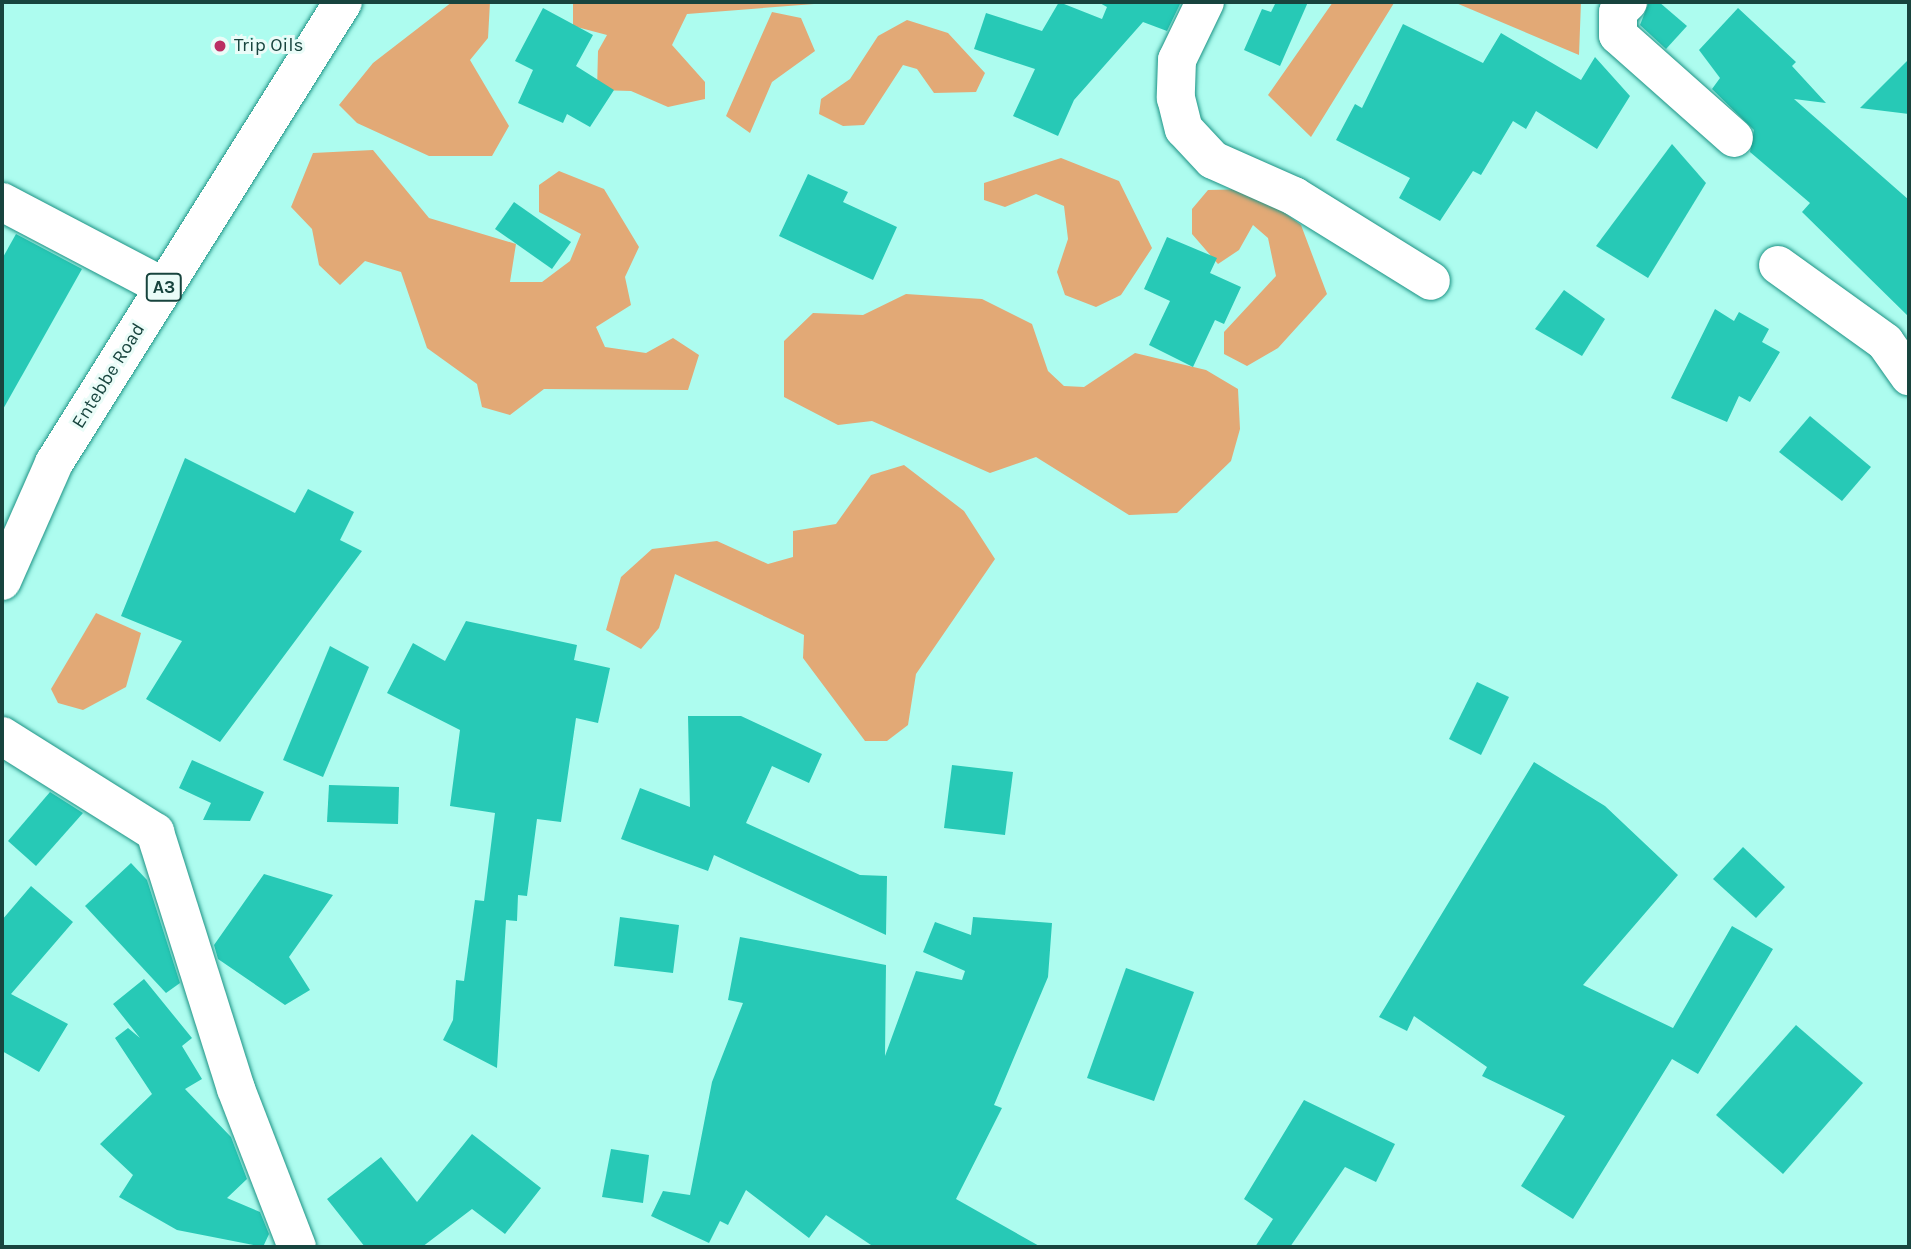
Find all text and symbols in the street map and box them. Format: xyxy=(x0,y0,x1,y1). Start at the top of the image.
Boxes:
place label: Trip Oils xyxy=(234,35,304,57)
marker: Trip Oils xyxy=(212,38,228,54)
road number: A3 xyxy=(145,272,183,302)
street label: Entebbe Road xyxy=(68,319,150,433)

